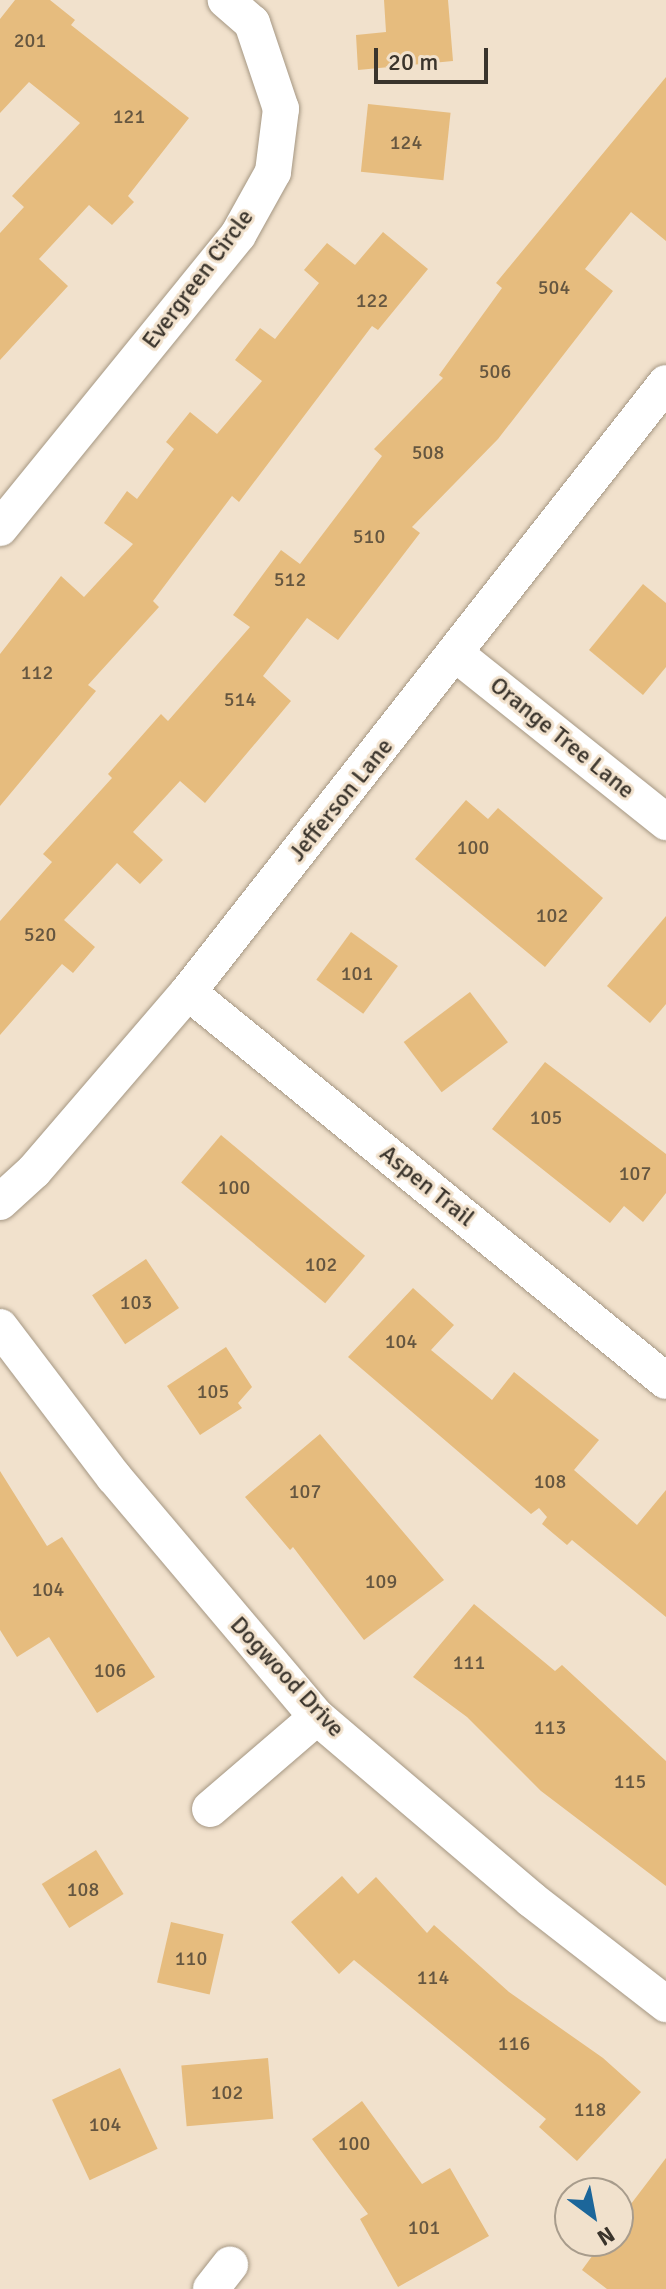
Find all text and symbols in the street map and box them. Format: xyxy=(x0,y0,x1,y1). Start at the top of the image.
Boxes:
house number: 201 xyxy=(14,28,46,52)
scale bar xyxy=(378,32,492,82)
text: 20 m xyxy=(388,47,438,77)
house number: 121 xyxy=(113,104,145,128)
house number: 124 xyxy=(390,130,422,154)
street label: Evergreen Circle xyxy=(136,203,260,355)
house number: 504 xyxy=(538,275,570,299)
house number: 122 xyxy=(356,288,388,312)
house number: 506 xyxy=(479,359,511,383)
house number: 508 xyxy=(412,440,444,464)
house number: 510 xyxy=(353,524,385,548)
house number: 512 xyxy=(274,567,306,591)
house number: 112 xyxy=(21,660,53,684)
street label: Orange Tree Lane xyxy=(484,671,640,805)
house number: 514 xyxy=(224,687,256,711)
street label: Jefferson Lane xyxy=(283,733,399,867)
house number: 100 xyxy=(457,835,489,859)
house number: 102 xyxy=(536,903,568,927)
house number: 520 xyxy=(24,922,56,946)
house number: 101 xyxy=(341,961,373,985)
house number: 105 xyxy=(530,1105,562,1129)
street label: Aspen Trail xyxy=(374,1139,480,1233)
house number: 107 xyxy=(619,1161,651,1185)
house number: 100 xyxy=(218,1175,250,1199)
house number: 102 xyxy=(305,1252,337,1276)
house number: 103 xyxy=(120,1290,152,1314)
house number: 104 xyxy=(385,1329,417,1353)
house number: 105 xyxy=(197,1379,229,1403)
house number: 108 xyxy=(534,1469,566,1493)
house number: 107 xyxy=(289,1479,321,1503)
house number: 109 xyxy=(365,1569,397,1593)
house number: 104 xyxy=(32,1577,64,1601)
street label: Dogwood Drive xyxy=(224,1611,350,1743)
house number: 111 xyxy=(453,1650,485,1674)
house number: 106 xyxy=(94,1658,126,1682)
house number: 113 xyxy=(534,1715,566,1739)
house number: 115 xyxy=(614,1769,646,1793)
house number: 108 xyxy=(67,1877,99,1901)
house number: 110 xyxy=(175,1946,207,1970)
house number: 114 xyxy=(417,1965,449,1989)
house number: 116 xyxy=(498,2031,530,2055)
house number: 102 xyxy=(211,2080,243,2104)
house number: 118 xyxy=(574,2097,606,2121)
house number: 104 xyxy=(89,2112,121,2136)
house number: 100 xyxy=(338,2131,370,2155)
north arrow xyxy=(554,2177,634,2257)
house number: 101 xyxy=(408,2215,440,2239)
text: N xyxy=(592,2221,620,2252)

